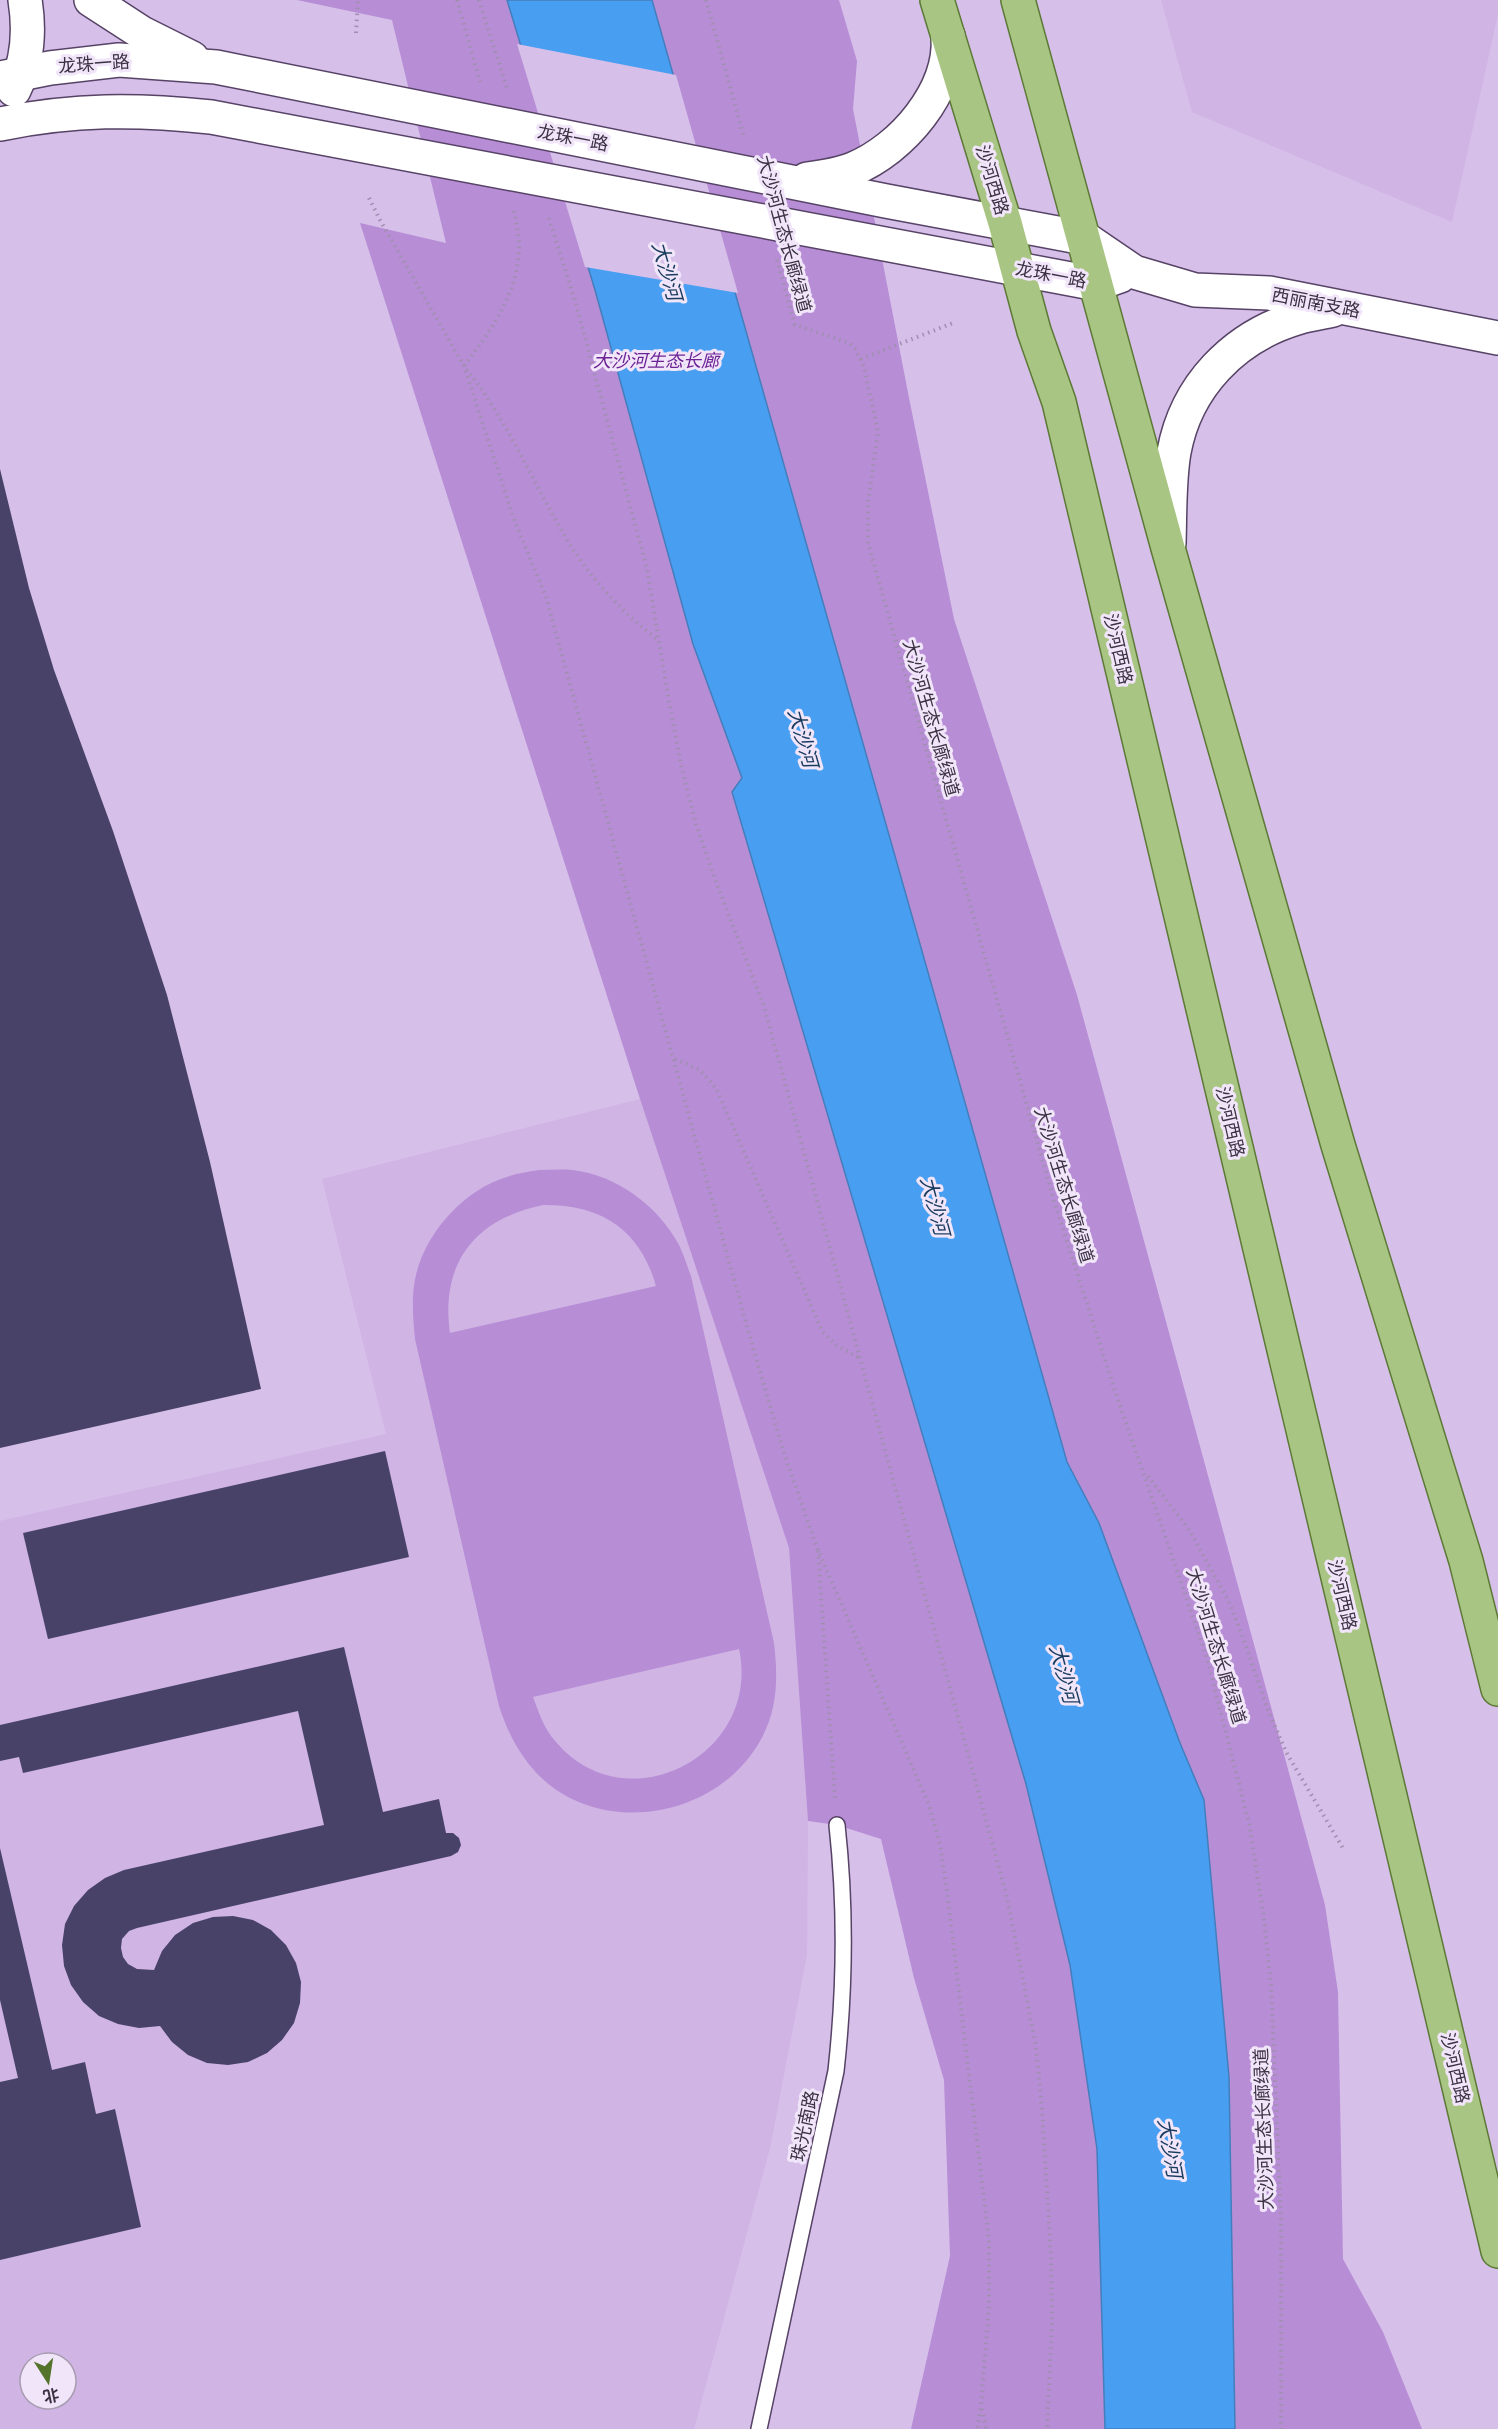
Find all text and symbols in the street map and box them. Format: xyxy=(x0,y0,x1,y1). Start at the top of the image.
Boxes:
street label: 龙珠一路 xyxy=(57,50,131,77)
street label: 龙珠一路 xyxy=(536,119,611,156)
street label: 沙河西路 xyxy=(971,142,1014,218)
street label: 大沙河生态长廊绿道 xyxy=(752,153,817,315)
water label: 大沙河 xyxy=(647,239,689,307)
street label: 龙珠一路 xyxy=(1014,256,1089,293)
street label: 西丽南支路 xyxy=(1270,283,1362,322)
park label: 大沙河生态长廊 xyxy=(593,349,722,372)
street label: 沙河西路 xyxy=(1099,611,1138,687)
street label: 大沙河生态长廊绿道 xyxy=(898,637,965,799)
water label: 大沙河 xyxy=(783,706,825,774)
street label: 沙河西路 xyxy=(1211,1084,1250,1160)
street label: 大沙河生态长廊绿道 xyxy=(1030,1104,1099,1266)
water label: 大沙河 xyxy=(916,1174,956,1242)
street label: 沙河西路 xyxy=(1323,1557,1362,1633)
street label: 大沙河生态长廊绿道 xyxy=(1182,1565,1251,1727)
water label: 大沙河 xyxy=(1045,1642,1085,1710)
street label: 沙河西路 xyxy=(1436,2030,1475,2106)
street label: 大沙河生态长廊绿道 xyxy=(1249,2048,1278,2210)
street label: 珠光南路 xyxy=(786,2088,823,2164)
water label: 大沙河 xyxy=(1153,2116,1189,2184)
north arrow xyxy=(18,2351,78,2411)
text: 北 xyxy=(41,2384,61,2407)

